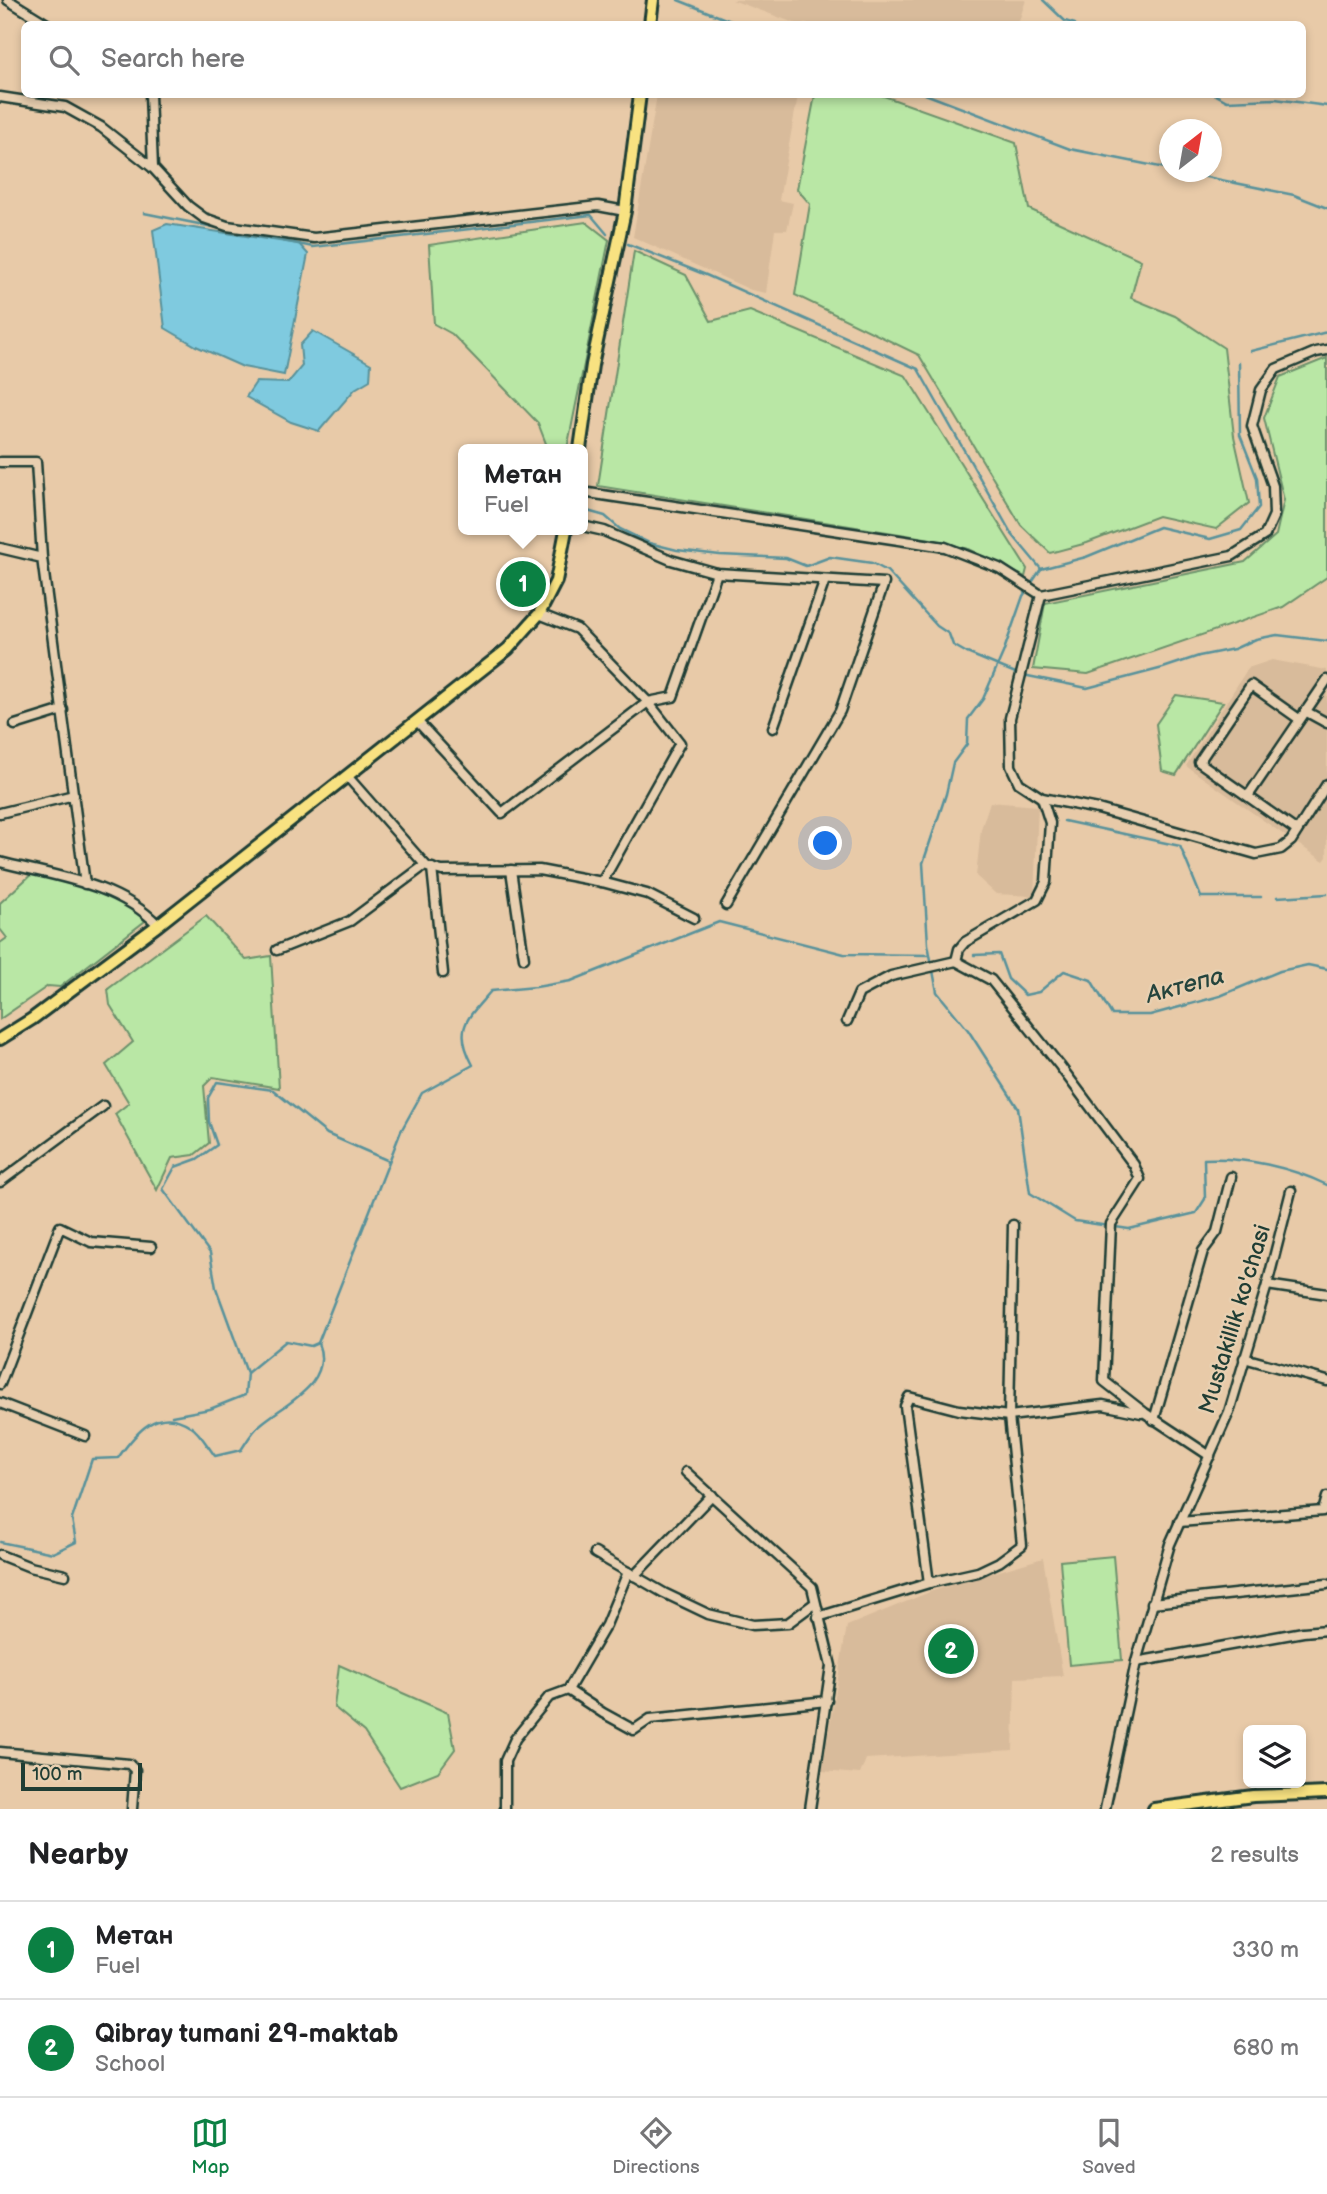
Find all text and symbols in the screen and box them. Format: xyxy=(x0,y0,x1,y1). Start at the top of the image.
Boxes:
search box xyxy=(21,21,1306,98)
icon: search xyxy=(45,41,83,79)
text: Search here xyxy=(101,44,245,75)
north arrow xyxy=(1159,119,1222,182)
popup xyxy=(458,444,588,535)
text: Метан xyxy=(484,460,562,491)
text: Fuel xyxy=(484,491,529,519)
pin: 1 xyxy=(500,558,546,610)
your location xyxy=(808,826,842,860)
water label: Актепа xyxy=(1141,961,1227,1010)
street label: Mustakillik ko'chasi xyxy=(1193,1221,1277,1417)
pin: 2 xyxy=(928,1625,974,1677)
map controls xyxy=(1243,1725,1306,1788)
button: layers xyxy=(1243,1725,1306,1788)
scale bar xyxy=(21,1760,142,1792)
text: 100 m xyxy=(32,1763,83,1786)
text: Nearby xyxy=(28,1837,128,1873)
text: 2 results xyxy=(1210,1841,1299,1869)
text: Метан xyxy=(95,1921,173,1952)
text: 1 xyxy=(46,1936,56,1964)
text: 330 m xyxy=(1232,1936,1299,1964)
text: Fuel xyxy=(95,1952,140,1980)
text: Qibray tumani 29-maktab xyxy=(95,2019,399,2050)
text: 2 xyxy=(44,2034,58,2062)
text: 680 m xyxy=(1233,2034,1299,2062)
text: School xyxy=(95,2050,165,2078)
tab: Map xyxy=(191,2114,230,2179)
tab: Directions xyxy=(612,2114,700,2179)
tab: Saved xyxy=(1082,2114,1136,2179)

